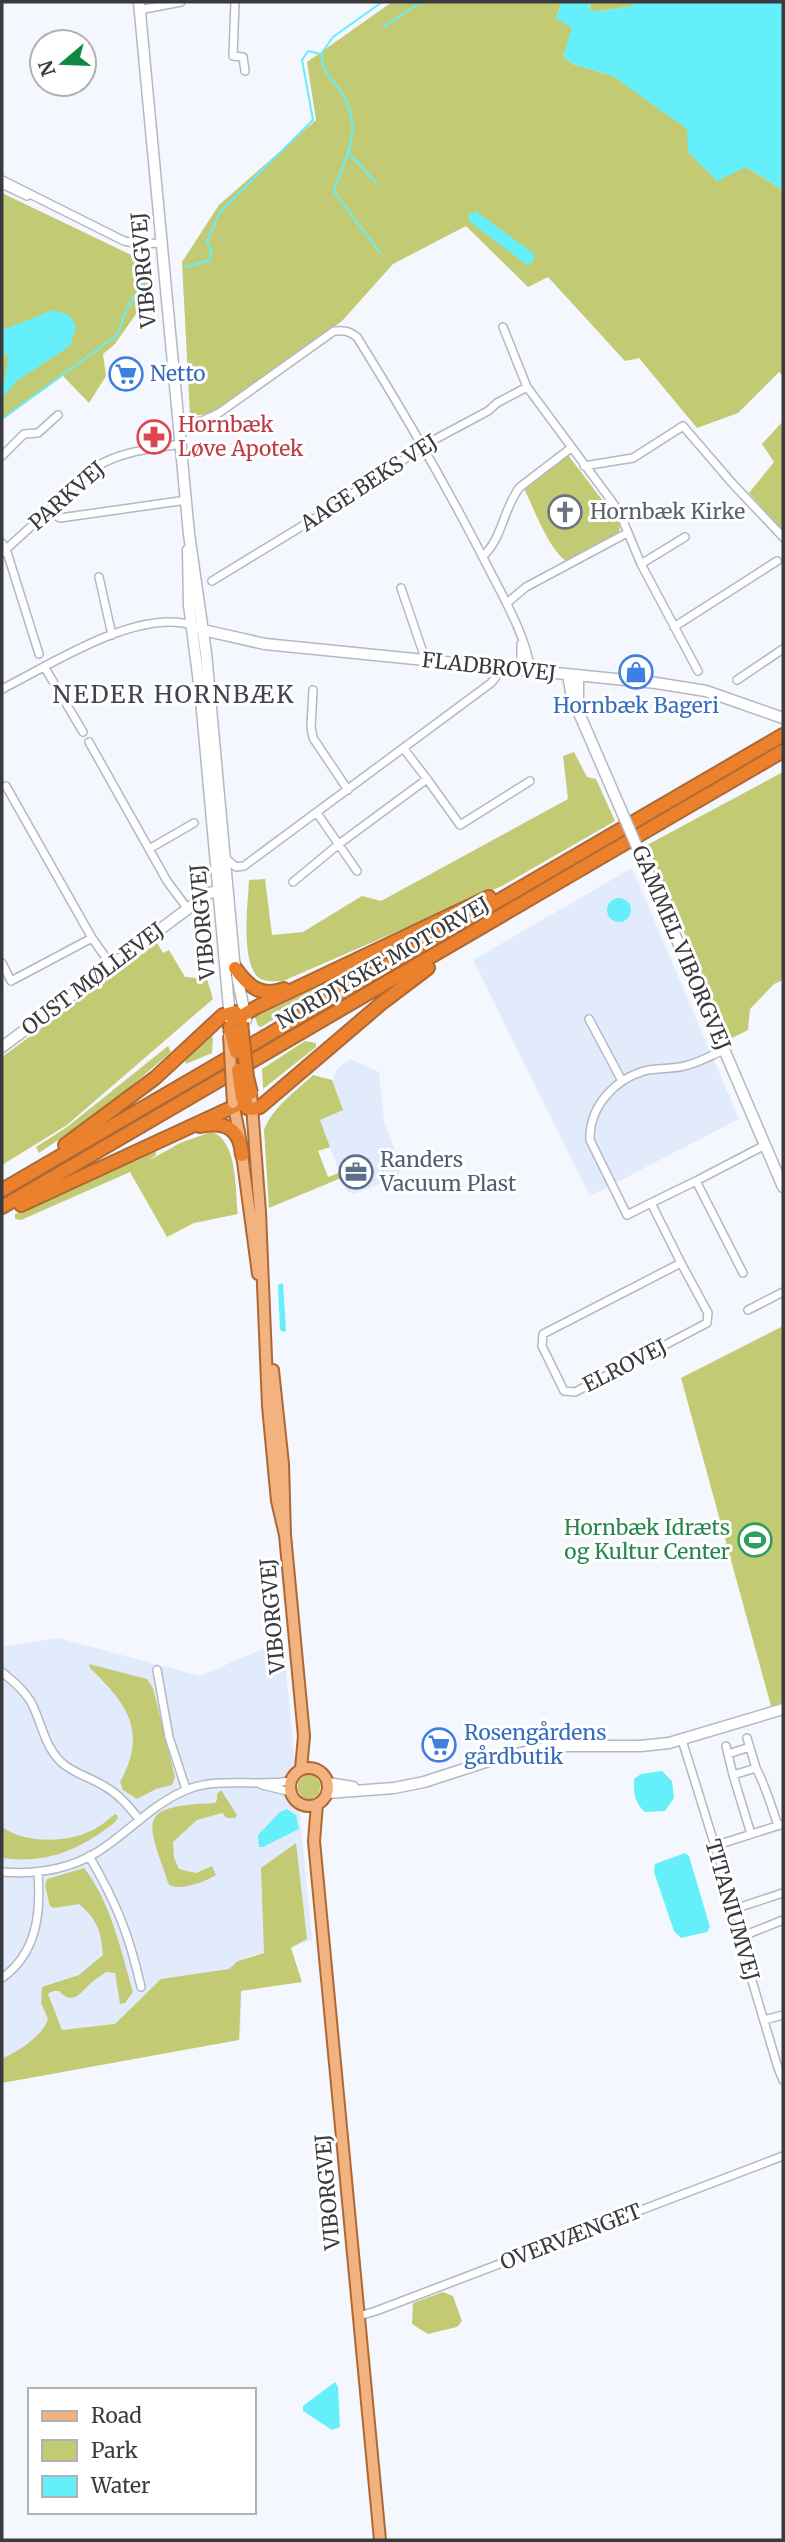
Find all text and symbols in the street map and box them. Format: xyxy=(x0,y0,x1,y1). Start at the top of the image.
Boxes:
north arrow xyxy=(28,28,98,98)
text: N xyxy=(33,58,61,80)
street label: VIBORGVEJ xyxy=(125,211,162,330)
supermarket icon: Netto xyxy=(107,355,145,393)
place label: Netto xyxy=(150,360,205,387)
place label: Hornbæk Løve Apotek xyxy=(178,411,304,462)
pharmacy icon: Hornbæk Løve Apotek xyxy=(135,418,173,456)
street label: AAGE BEKS VEJ xyxy=(294,428,443,538)
street label: PARKVEJ xyxy=(23,455,110,536)
church icon: Hornbæk Kirke xyxy=(546,493,584,531)
place label: Hornbæk Kirke xyxy=(590,498,745,525)
street label: FLADBROVEJ xyxy=(421,646,558,687)
shop icon: Hornbæk Bageri xyxy=(617,653,655,691)
district label: NEDER HORNBÆK xyxy=(53,679,295,710)
place label: Hornbæk Bageri xyxy=(553,692,719,719)
street label: GAMMEL VIBORGVEJ xyxy=(626,841,737,1055)
street label: VIBORGVEJ xyxy=(184,863,221,982)
street label: NORDJYSKE MOTORVEJ xyxy=(271,890,494,1035)
street label: OUST MØLLEVEJ xyxy=(16,916,170,1041)
place label: Randers Vacuum Plast xyxy=(379,1146,516,1197)
office icon: Randers Vacuum Plast xyxy=(337,1153,375,1191)
street label: ELROVEJ xyxy=(578,1333,672,1398)
place label: Hornbæk Idræts og Kultur Center xyxy=(564,1514,730,1565)
sports icon: Hornbæk Idræts og Kultur Center xyxy=(736,1521,774,1559)
street label: VIBORGVEJ xyxy=(254,1557,291,1676)
place label: Rosengårdens gårdbutik xyxy=(464,1719,606,1770)
supermarket icon: Rosengårdens gårdbutik xyxy=(420,1726,458,1764)
street label: TITANIUMVEJ xyxy=(699,1836,766,1984)
street label: VIBORGVEJ xyxy=(309,2133,346,2252)
street label: OVERVÆNGET xyxy=(496,2197,646,2276)
legend xyxy=(28,2388,256,2514)
text: Road xyxy=(91,2402,142,2429)
text: Park xyxy=(91,2437,138,2464)
text: Water xyxy=(90,2472,150,2499)

